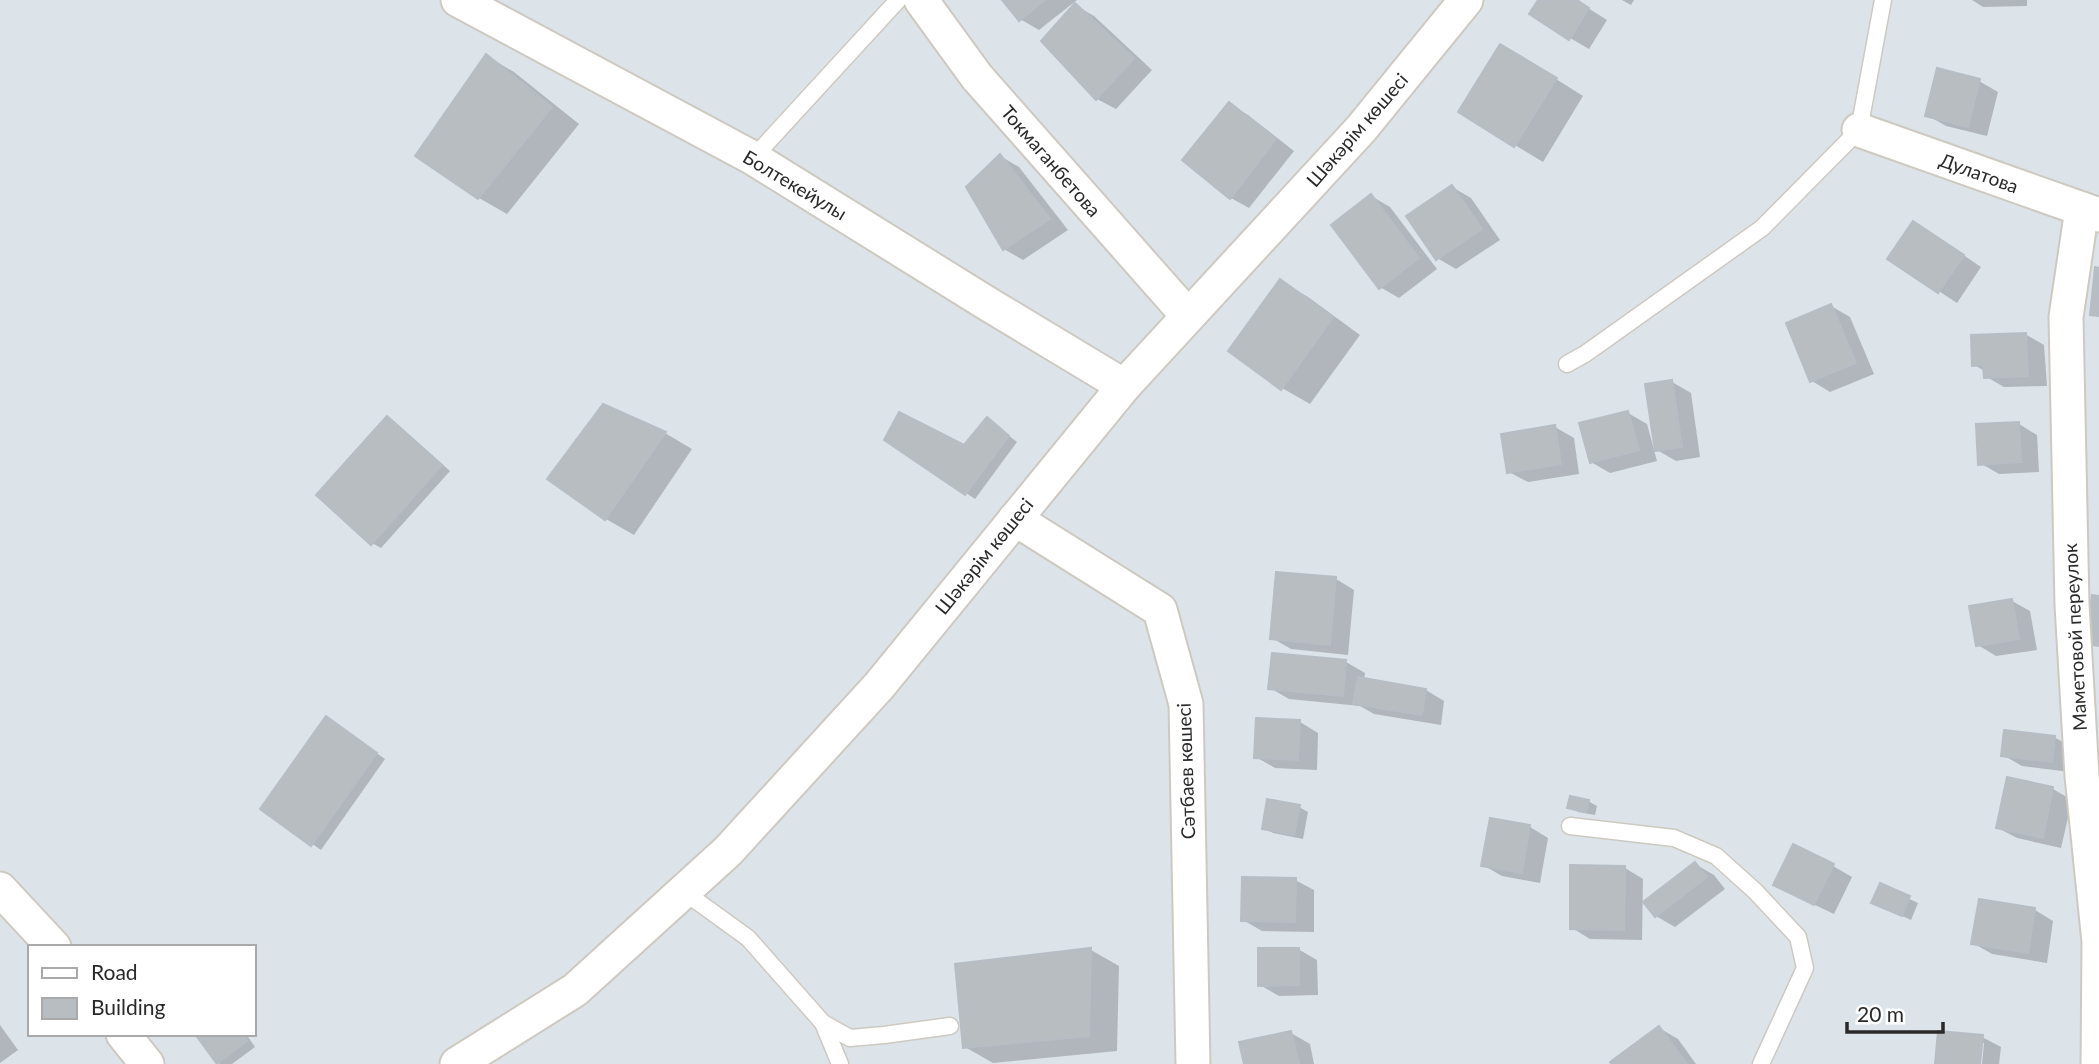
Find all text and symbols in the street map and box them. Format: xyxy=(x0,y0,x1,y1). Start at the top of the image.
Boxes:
street label: Шәкәрім көшесі xyxy=(1301,68,1412,191)
street label: Токмаганбетова xyxy=(997,100,1106,221)
street label: Болтекейулы xyxy=(739,145,851,224)
street label: Дулатова xyxy=(1937,148,2022,197)
street label: Шәкәрім көшесі xyxy=(930,493,1038,618)
street label: Маметовой переулок xyxy=(2058,542,2091,731)
street label: Сәтбаев көшесі xyxy=(1172,702,1199,840)
legend xyxy=(28,945,256,1036)
text: Road xyxy=(91,959,138,984)
scale bar xyxy=(1847,990,1943,1034)
text: Building xyxy=(91,994,166,1019)
text: 20 m xyxy=(1857,1001,1904,1026)

